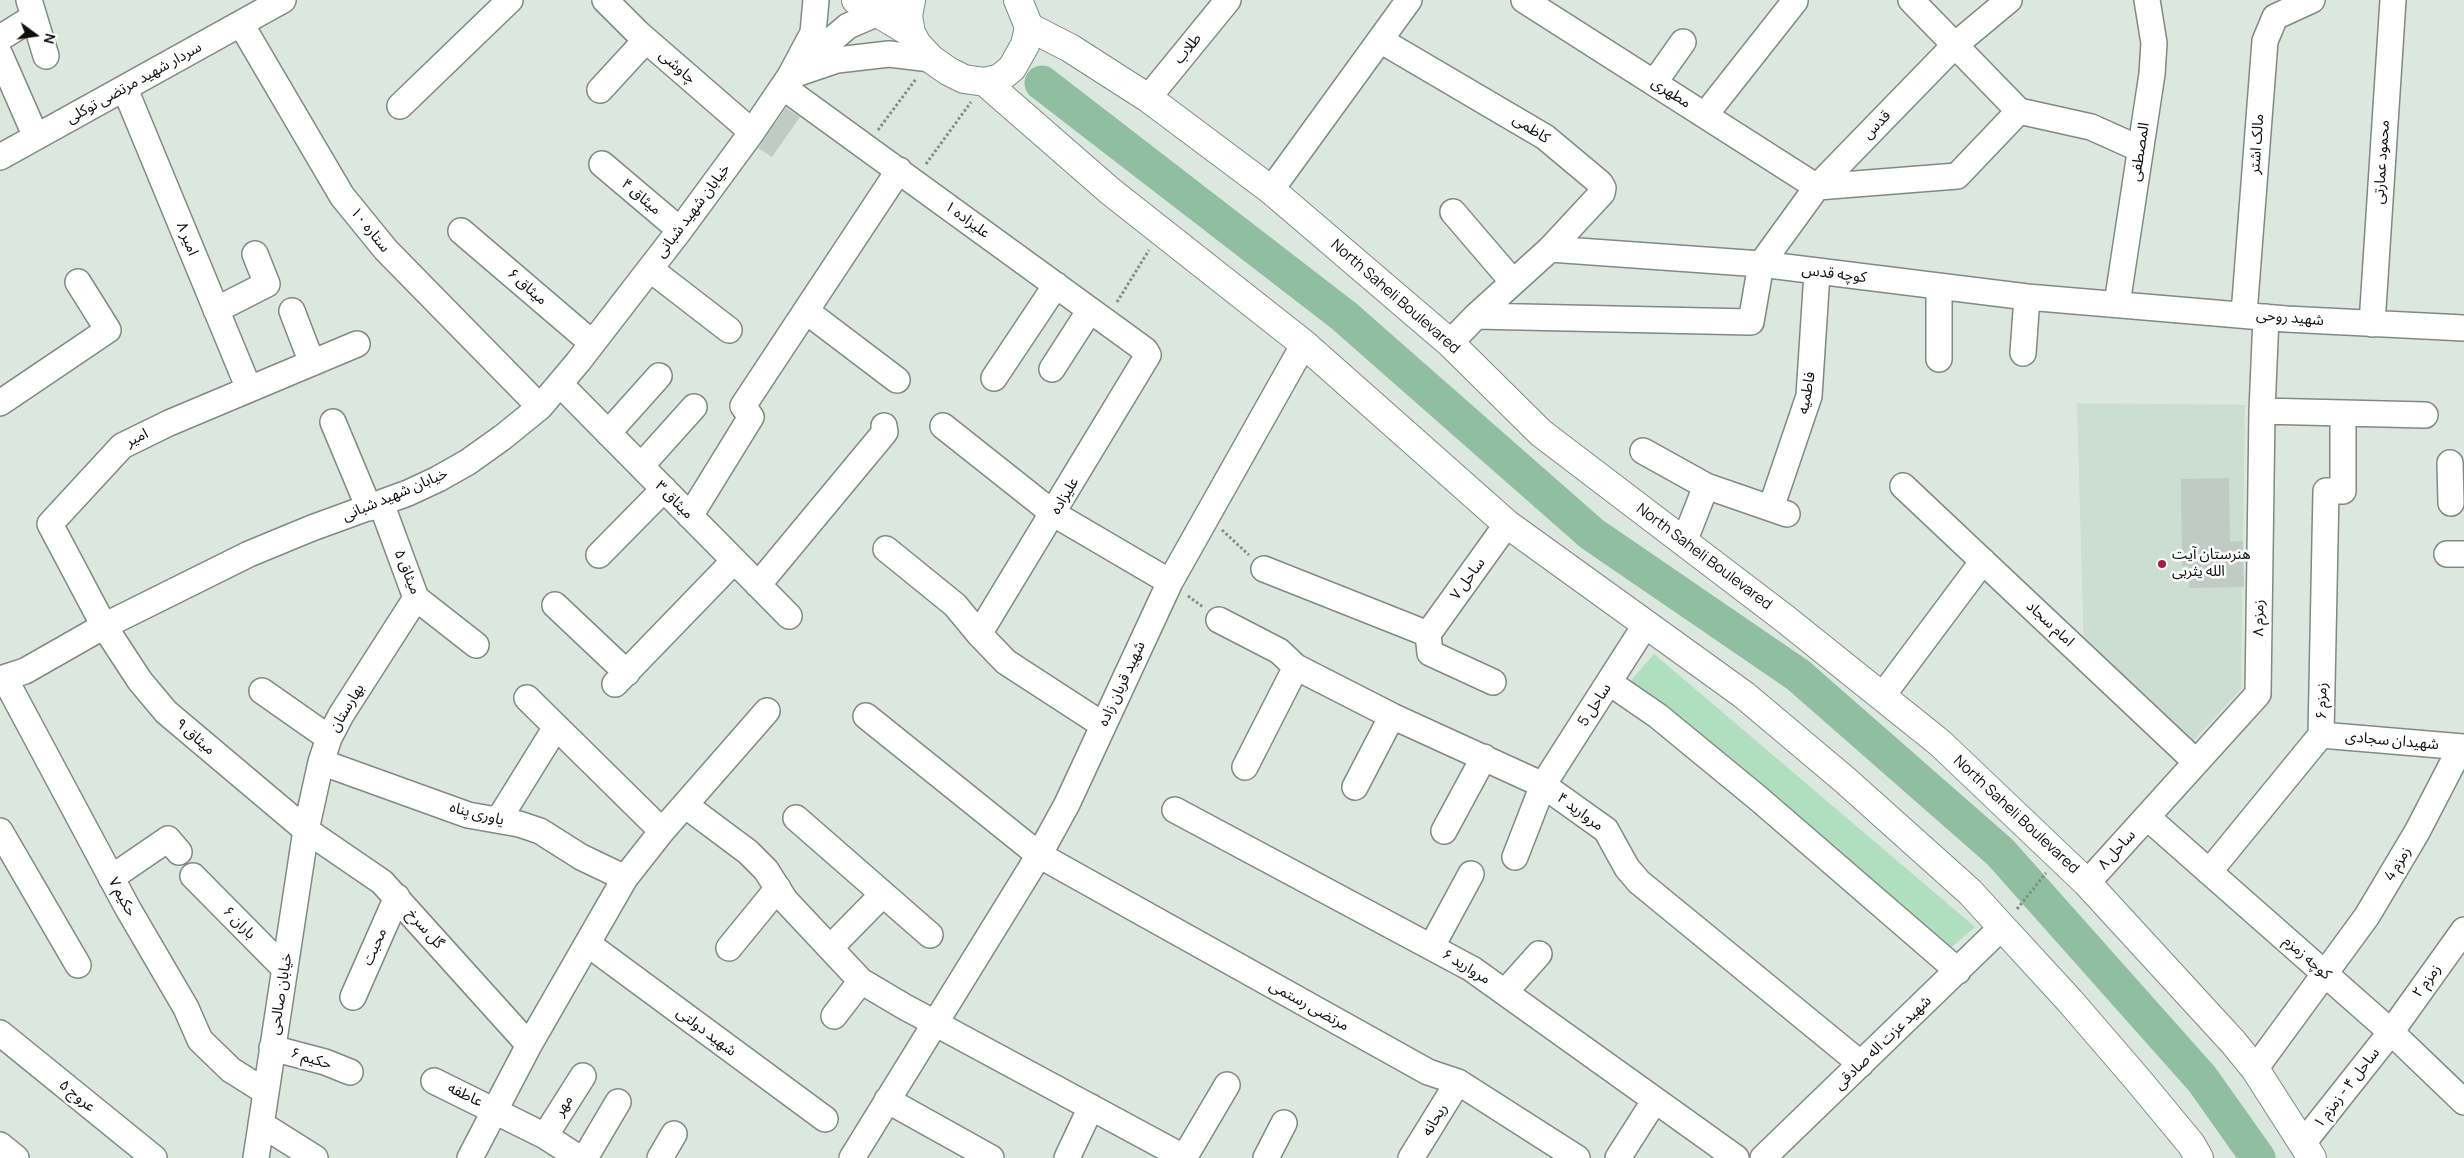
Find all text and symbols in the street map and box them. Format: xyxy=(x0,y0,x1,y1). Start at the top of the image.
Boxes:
north arrow xyxy=(10,10,60,60)
street label: طلاب xyxy=(1170,30,1206,68)
text: N xyxy=(40,32,60,46)
street label: سردار شهید مرتضی توکلی xyxy=(63,38,205,128)
street label: چاوشی xyxy=(655,46,699,88)
street label: مطهری xyxy=(1648,74,1694,112)
street label: قدس xyxy=(1859,107,1895,143)
street label: کاظمی xyxy=(1509,110,1553,148)
street label: مالک اشتر xyxy=(2246,113,2268,175)
street label: محمود عمارتی xyxy=(2370,119,2394,205)
street label: المصطفی xyxy=(2126,121,2154,183)
street label: خیابان شهید شبانی xyxy=(652,161,734,261)
street label: میثاق ۴ xyxy=(617,175,665,219)
street label: علیزاده ۱ xyxy=(941,198,993,242)
street label: ستاره ۱۰ xyxy=(346,204,394,256)
street label: امیر ۸ xyxy=(172,220,202,258)
street label: North Saheli Boulevared xyxy=(1327,236,1463,358)
street label: کوچه قدس xyxy=(1801,261,1867,287)
street label: میثاق ۶ xyxy=(504,265,550,309)
street label: شهید روحی xyxy=(2255,306,2325,330)
street label: فاطمیه xyxy=(1794,370,1820,416)
street label: امیر xyxy=(123,425,151,451)
street label: خیابان شهید شبانی xyxy=(340,465,450,525)
street label: علیزاده xyxy=(1047,474,1083,518)
street label: میثاق ۳ xyxy=(651,477,697,523)
street label: North Saheli Boulevared xyxy=(1633,500,1775,614)
place label: هنرستان آیت الله یثربی xyxy=(2172,546,2251,581)
street label: میثاق ۵ xyxy=(390,547,424,597)
street label: ساحل ۷ xyxy=(1447,554,1489,604)
marker: هنرستان آیت الله یثربی xyxy=(2156,558,2168,570)
street label: امام سجاد xyxy=(2022,597,2078,651)
street label: زمزم ۸ xyxy=(2250,599,2268,637)
street label: شهید قربان زاده xyxy=(1094,639,1150,729)
street label: ساحل 5 xyxy=(1574,680,1616,730)
street label: بهارستان xyxy=(326,681,368,735)
street label: زمزم ۶ xyxy=(2313,682,2331,720)
street label: میثاق ۹ xyxy=(172,715,218,759)
street label: شهیدان سجادی xyxy=(2344,728,2440,754)
street label: North Saheli Boulevared xyxy=(1949,752,2083,878)
street label: مروارید ۴ xyxy=(1553,789,1607,835)
street label: یاوری پناه xyxy=(448,799,506,829)
street label: ساحل ۸ xyxy=(2094,826,2140,874)
street label: زمزم 4 xyxy=(2381,843,2415,885)
street label: حکیم ۷ xyxy=(104,874,140,920)
street label: باران ۶ xyxy=(219,903,259,943)
street label: گل سرخ xyxy=(402,905,448,953)
street label: محبت xyxy=(359,926,391,968)
street label: کوچه زمزم xyxy=(2279,932,2335,984)
street label: مروارید ۶ xyxy=(1439,946,1493,988)
street label: خیابان صالحی xyxy=(266,952,296,1036)
street label: زمزم ۲ xyxy=(2409,961,2445,1001)
street label: مرتضی رستمی xyxy=(1266,977,1352,1035)
street label: شهید عزت اله صادقی xyxy=(1831,992,1935,1094)
street label: شهید دولتی xyxy=(672,1004,740,1060)
street label: حکیم ۶ xyxy=(288,1044,334,1074)
street label: ساحل ۴ - زمزم ۱ xyxy=(2310,1044,2384,1132)
street label: عروج ۵ xyxy=(55,1076,99,1116)
street label: عاطفه xyxy=(445,1079,485,1111)
street label: مهر xyxy=(551,1092,577,1120)
street label: ریحانه xyxy=(1418,1100,1452,1140)

